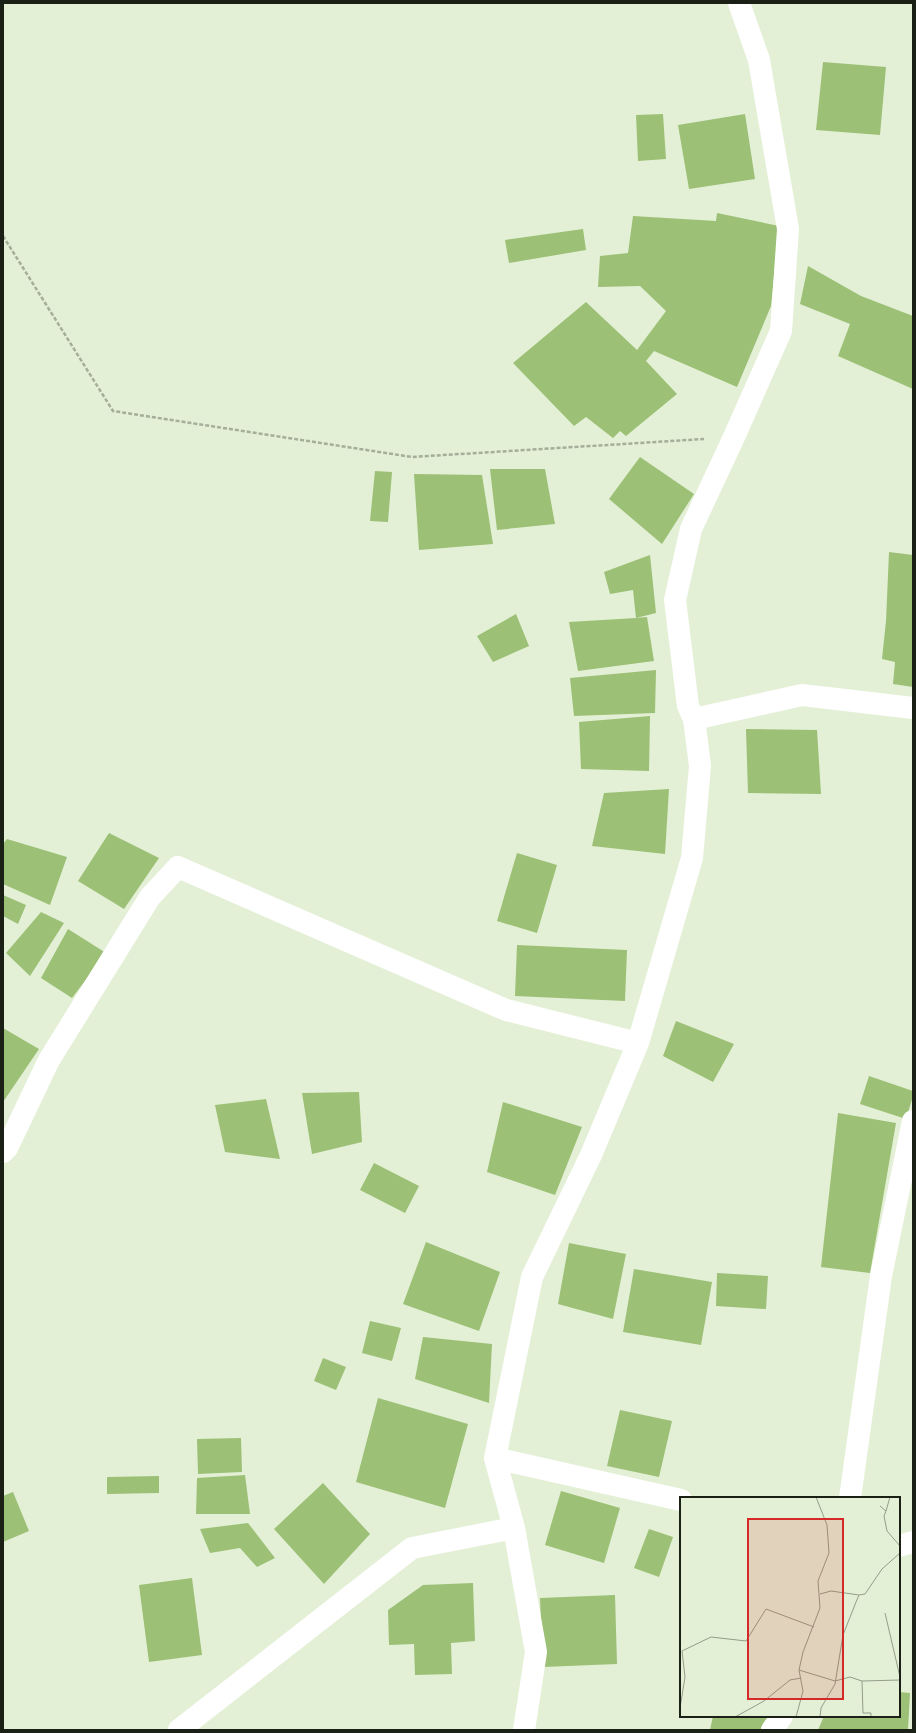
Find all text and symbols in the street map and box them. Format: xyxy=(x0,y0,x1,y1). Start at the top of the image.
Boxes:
inset map xyxy=(680,1497,900,1717)

